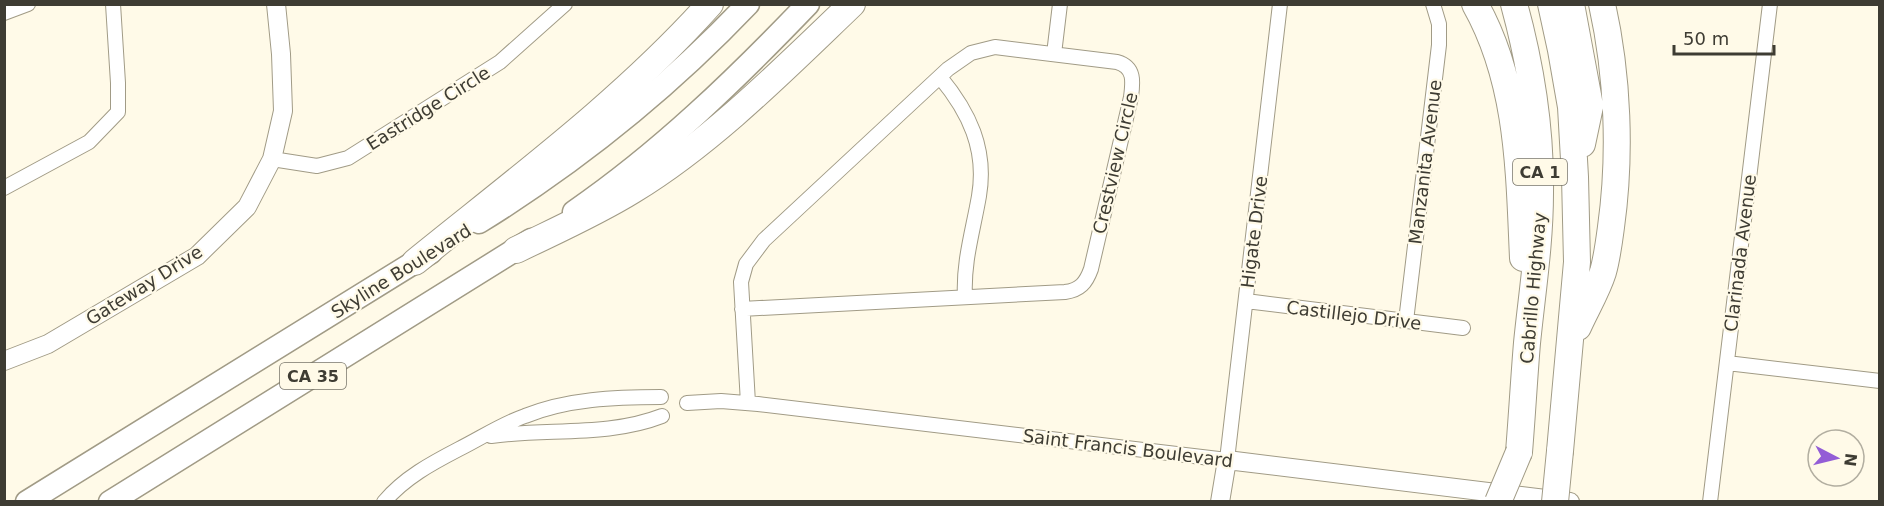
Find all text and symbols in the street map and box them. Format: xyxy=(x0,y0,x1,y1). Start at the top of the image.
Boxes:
scale bar xyxy=(1674,18,1774,56)
text: 50 m xyxy=(1683,28,1729,49)
street label: Eastridge Circle xyxy=(362,62,494,154)
street label: Manzanita Avenue xyxy=(1404,79,1446,245)
street label: Crestview Circle xyxy=(1088,90,1142,236)
road number: CA 1 xyxy=(1513,159,1567,185)
street label: Clarinada Avenue xyxy=(1720,173,1760,333)
street label: Higate Drive xyxy=(1237,175,1271,289)
street label: Cabrillo Highway xyxy=(1516,211,1550,365)
street label: Skyline Boulevard xyxy=(327,219,475,323)
street label: Gateway Drive xyxy=(82,241,206,329)
street label: Castillejo Drive xyxy=(1285,296,1423,334)
road number: CA 35 xyxy=(280,363,346,389)
street label: Saint Francis Boulevard xyxy=(1022,425,1234,471)
north arrow xyxy=(1806,428,1866,488)
text: N xyxy=(1840,452,1861,468)

